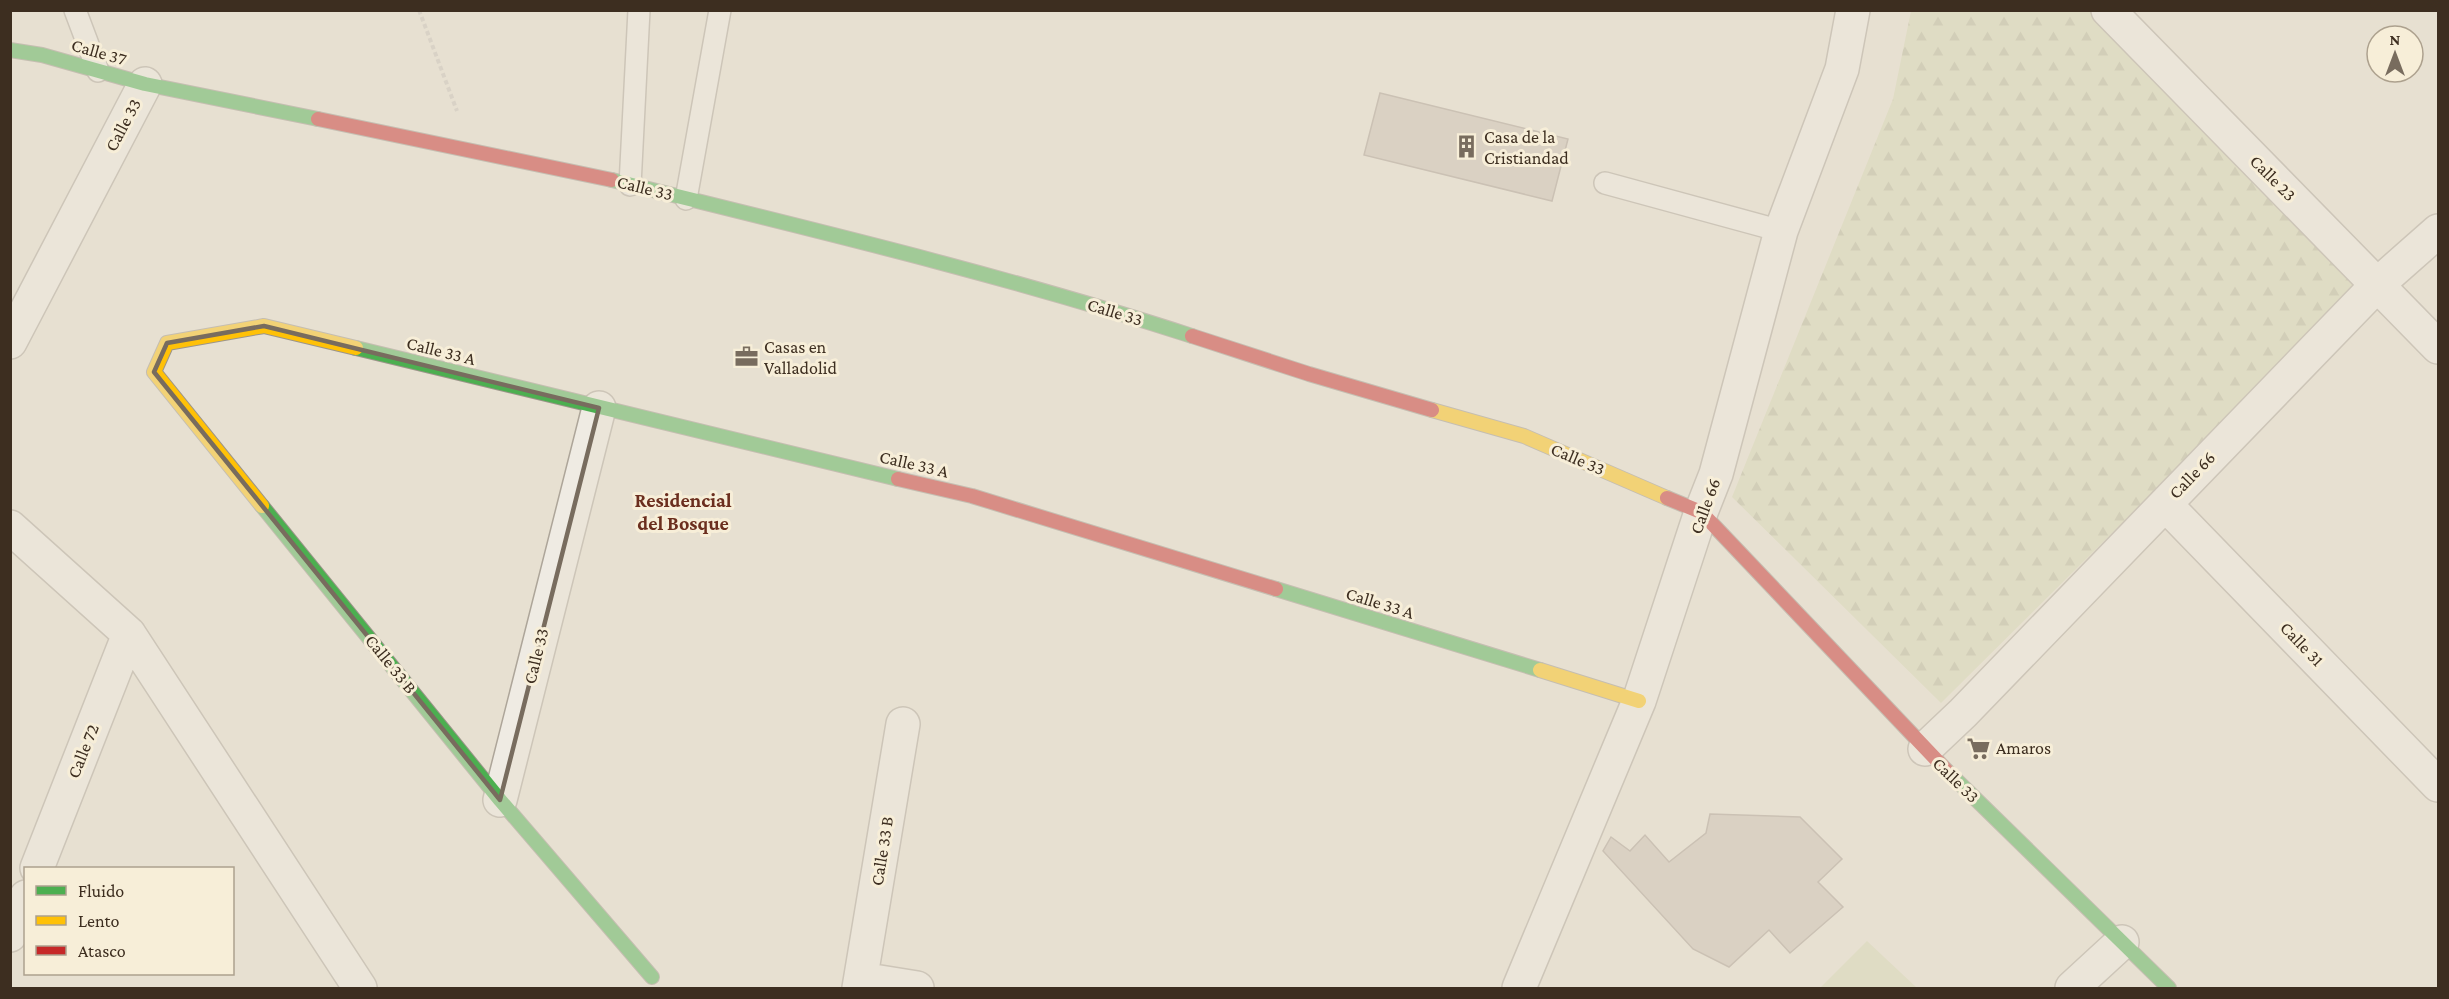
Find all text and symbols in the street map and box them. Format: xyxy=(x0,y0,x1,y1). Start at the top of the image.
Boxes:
north arrow xyxy=(2365,24,2425,84)
text: N xyxy=(2390,31,2401,48)
street label: Calle 37 xyxy=(69,35,129,69)
street label: Calle 33 xyxy=(101,95,145,155)
place label: Casa de la Cristiandad xyxy=(1484,127,1569,168)
building icon: Casa de la Cristiandad xyxy=(1453,134,1479,160)
street label: Calle 23 xyxy=(2246,151,2300,205)
street label: Calle 33 xyxy=(615,171,675,205)
street label: Calle 33 xyxy=(1085,294,1145,330)
street label: Calle 33 A xyxy=(405,333,478,369)
place label: Casas en Valladolid xyxy=(764,337,837,378)
office icon: Casas en Valladolid xyxy=(733,344,759,370)
street label: Calle 33 xyxy=(1548,439,1608,479)
street label: Calle 33 A xyxy=(878,446,951,482)
street label: Calle 66 xyxy=(2165,447,2219,503)
street label: Calle 66 xyxy=(1686,475,1724,537)
district label: Residencial del Bosque xyxy=(634,489,732,534)
street label: Calle 33 A xyxy=(1344,583,1417,623)
street label: Calle 31 xyxy=(2276,618,2328,670)
street label: Calle 33 xyxy=(519,626,553,686)
street label: Calle 33 B xyxy=(361,631,421,698)
street label: Calle 72 xyxy=(63,721,103,781)
supermarket icon: Amaros xyxy=(1965,735,1991,761)
place label: Amaros xyxy=(1996,738,2051,758)
street label: Calle 33 xyxy=(1929,753,1983,807)
street label: Calle 33 B xyxy=(867,815,897,887)
legend xyxy=(24,867,234,975)
text: Fluido xyxy=(78,881,124,901)
text: Lento xyxy=(78,911,119,931)
text: Atasco xyxy=(78,941,126,961)

